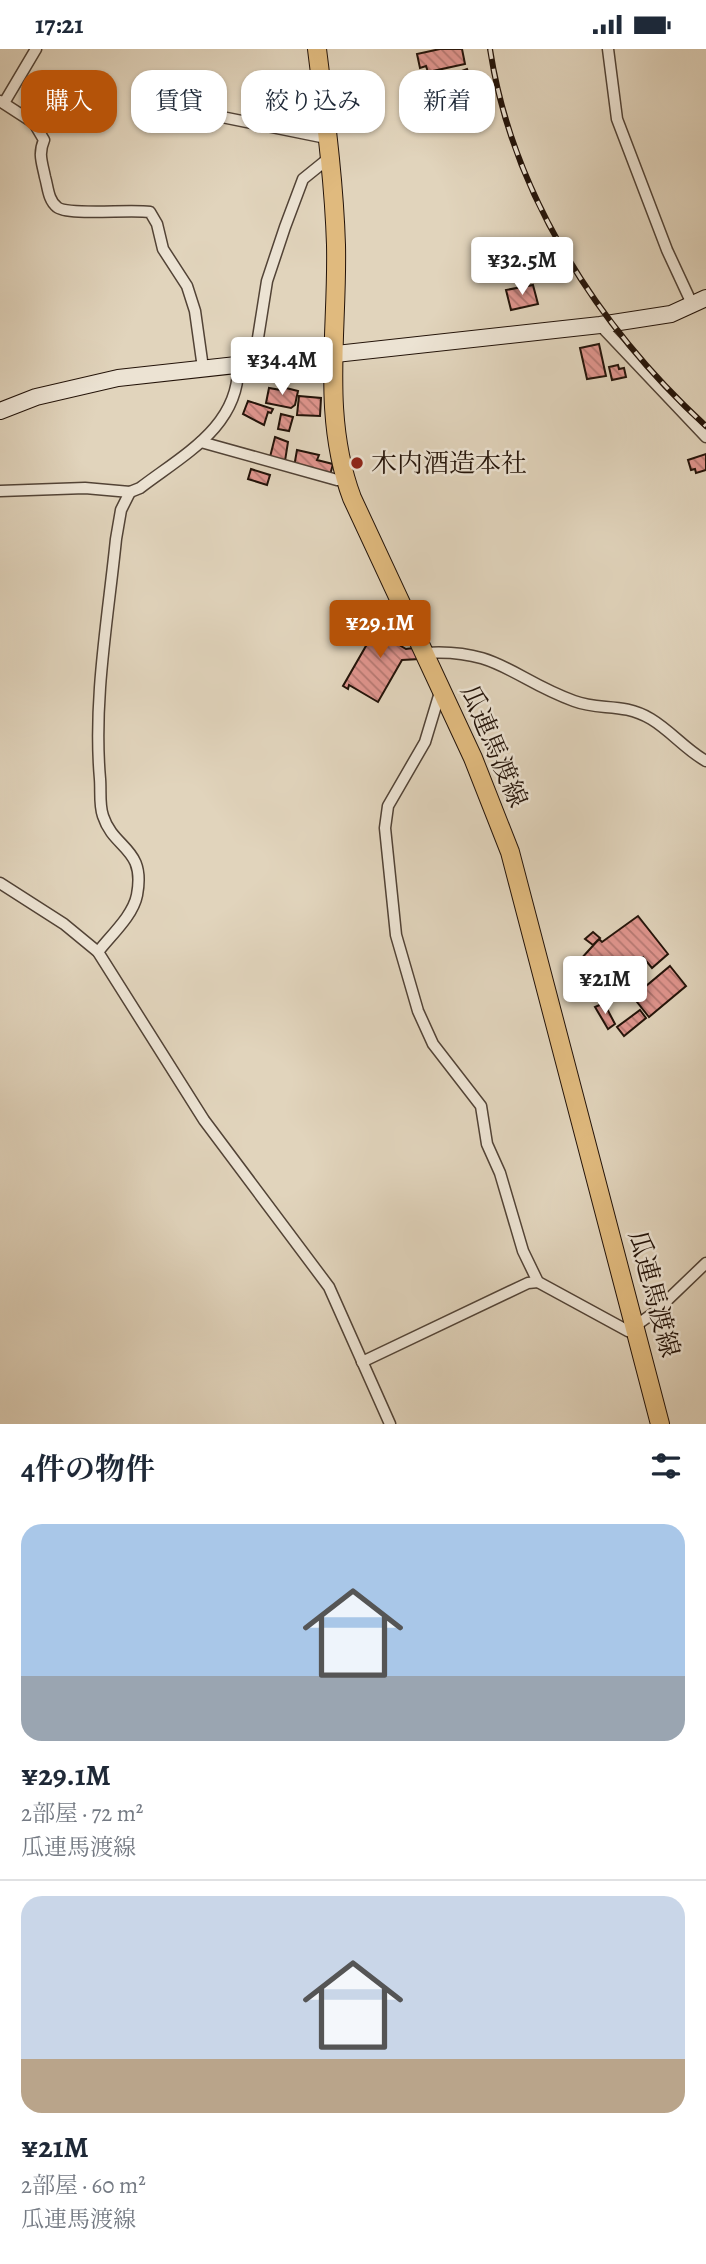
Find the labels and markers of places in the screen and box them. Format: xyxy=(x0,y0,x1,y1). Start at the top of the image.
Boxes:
pin: ¥32.5M xyxy=(465,237,579,297)
pin: ¥34.4M xyxy=(225,337,339,397)
place label: 木内酒造本社 xyxy=(371,446,527,481)
marker: 木内酒造本社 xyxy=(349,455,365,471)
pin: ¥29.1M xyxy=(323,601,437,660)
pin: ¥21M xyxy=(564,957,646,1016)

